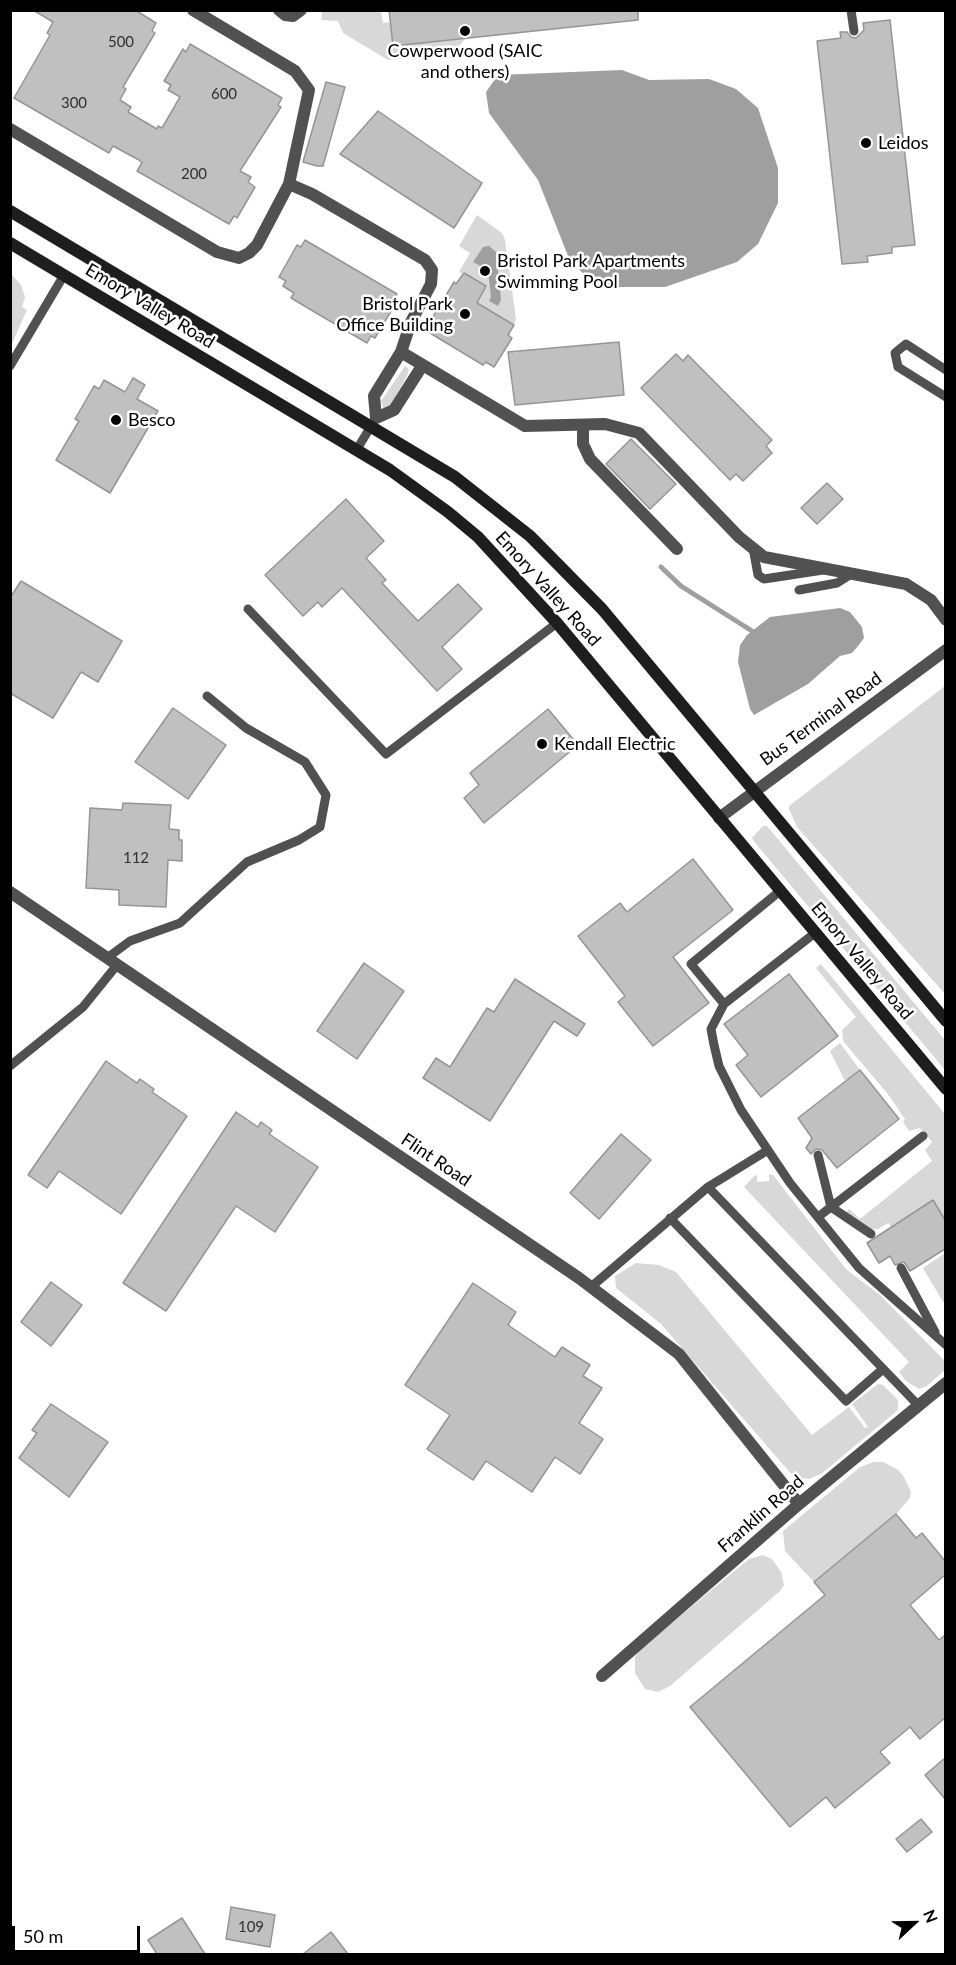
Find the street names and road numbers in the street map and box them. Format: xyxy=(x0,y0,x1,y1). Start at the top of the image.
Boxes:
street label: Emory Valley Road xyxy=(81,259,219,353)
street label: Emory Valley Road xyxy=(491,527,605,651)
street label: Bus Terminal Road xyxy=(756,668,886,770)
street label: Emory Valley Road xyxy=(806,898,918,1024)
street label: Flint Road xyxy=(397,1129,475,1191)
street label: Franklin Road xyxy=(714,1471,808,1557)

